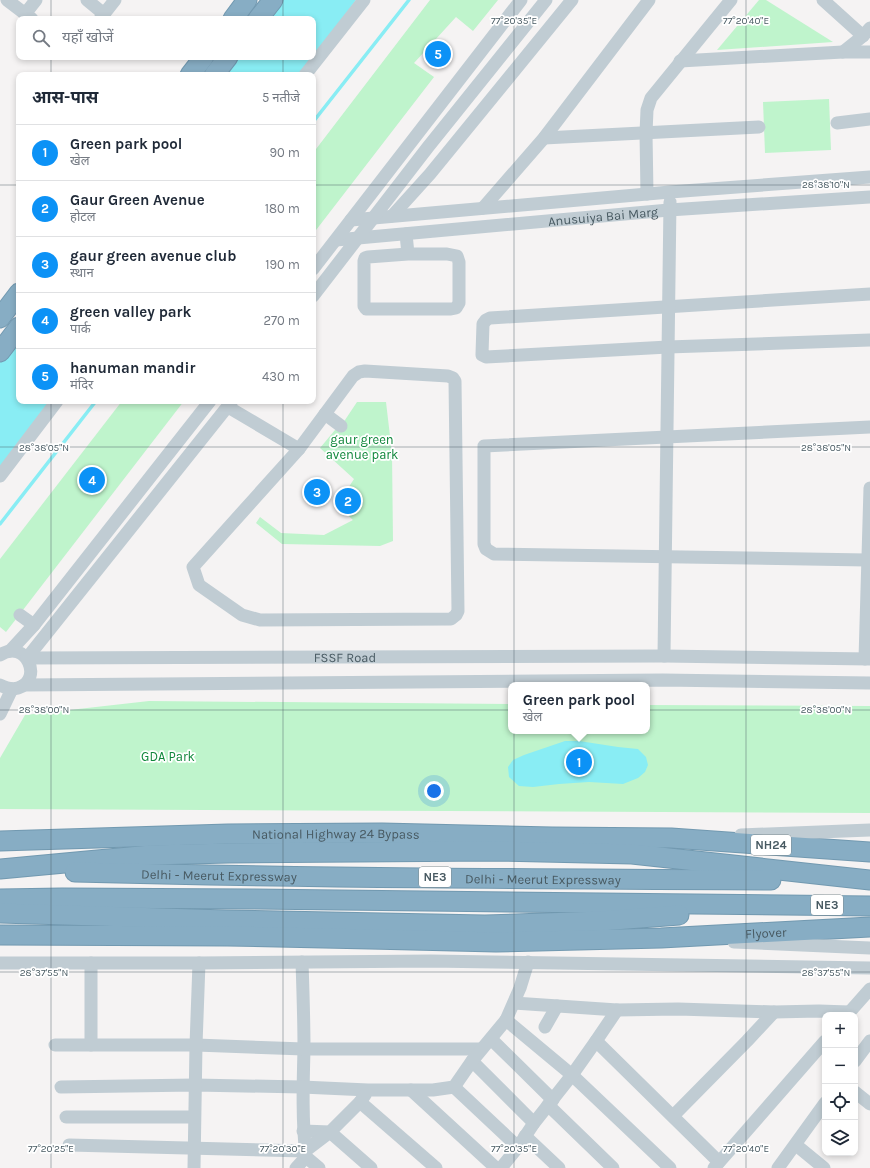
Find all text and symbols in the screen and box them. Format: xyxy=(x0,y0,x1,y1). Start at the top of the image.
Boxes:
text: 77°20'35"E xyxy=(491,15,537,27)
text: 77°20'40"E xyxy=(723,15,769,27)
search box xyxy=(16,16,316,60)
icon: search xyxy=(30,27,52,49)
text: यहाँ खोजें xyxy=(62,28,113,46)
pin: 5 xyxy=(425,39,451,69)
text: आस-पास xyxy=(32,87,98,107)
text: 5 नतीजे xyxy=(262,90,300,105)
text: Green park pool xyxy=(70,135,182,153)
text: 1 xyxy=(43,145,47,160)
text: 90 m xyxy=(269,145,300,160)
text: खेल xyxy=(70,153,89,168)
text: 28°38'10"N xyxy=(802,179,850,191)
text: Gaur Green Avenue xyxy=(70,191,205,209)
text: 2 xyxy=(41,201,49,216)
text: 180 m xyxy=(265,201,300,216)
street label: Anusuiya Bai Marg xyxy=(547,203,659,228)
text: होटल xyxy=(70,209,96,224)
text: gaur green avenue club xyxy=(70,247,236,265)
text: 3 xyxy=(41,257,49,272)
text: 190 m xyxy=(265,257,300,272)
text: स्थान xyxy=(70,265,94,280)
text: green valley park xyxy=(70,303,191,321)
text: 4 xyxy=(41,313,49,328)
text: 270 m xyxy=(263,313,300,328)
text: पार्क xyxy=(70,321,91,336)
text: hanuman mandir xyxy=(70,359,195,377)
text: 5 xyxy=(41,369,49,384)
text: 430 m xyxy=(262,369,300,384)
text: मंदिर xyxy=(70,377,93,392)
park label: gaur green avenue park xyxy=(326,432,398,462)
text: 28°38'05"N xyxy=(19,442,69,454)
text: 28°38'05"N xyxy=(801,442,851,454)
pin: 4 xyxy=(79,465,105,495)
pin: 3 xyxy=(304,477,330,507)
pin: 2 xyxy=(335,486,361,516)
street label: FSSF Road xyxy=(314,649,376,665)
popup xyxy=(508,682,650,734)
text: Green park pool xyxy=(523,691,635,709)
text: 28°38'00"N xyxy=(19,704,69,716)
text: 28°38'00"N xyxy=(801,704,851,716)
text: खेल xyxy=(523,709,542,724)
pin: 1 xyxy=(566,747,592,777)
park label: GDA Park xyxy=(141,749,195,764)
your location xyxy=(424,781,444,801)
street label: National Highway 24 Bypass xyxy=(252,825,420,841)
road number: NH24 xyxy=(751,835,791,855)
street label: Delhi - Meerut Expressway xyxy=(141,866,297,884)
road number: NE3 xyxy=(419,867,451,887)
street label: Delhi - Meerut Expressway xyxy=(465,871,621,887)
road number: NE3 xyxy=(811,895,843,915)
street label: Flyover xyxy=(745,924,787,941)
text: 28°37'55"N xyxy=(20,967,68,979)
text: 28°37'55"N xyxy=(802,967,850,979)
map controls xyxy=(822,1012,858,1156)
button: + xyxy=(822,1012,858,1048)
button: − xyxy=(822,1048,858,1084)
button: locate xyxy=(822,1084,858,1120)
button: layers xyxy=(822,1120,858,1156)
text: 77°20'25"E xyxy=(28,1143,74,1155)
text: 77°20'30"E xyxy=(260,1143,306,1155)
text: 77°20'35"E xyxy=(491,1143,537,1155)
text: 77°20'40"E xyxy=(723,1143,769,1155)

